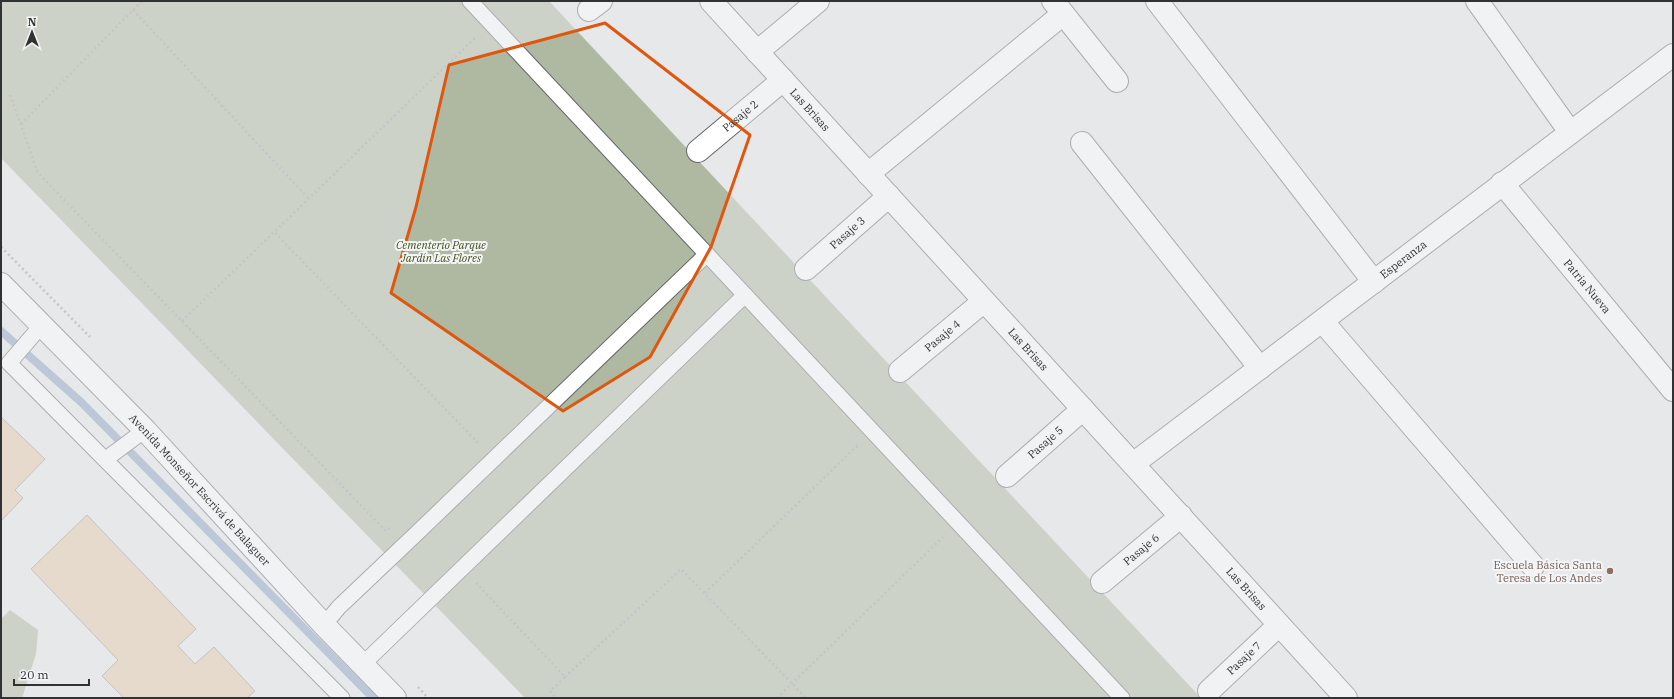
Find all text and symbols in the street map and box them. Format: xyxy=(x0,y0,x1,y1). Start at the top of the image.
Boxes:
north arrow xyxy=(12,12,52,52)
text: N xyxy=(28,15,37,29)
street label: Las Brisas xyxy=(787,85,833,134)
street label: Pasaje 2 xyxy=(719,97,761,135)
street label: Pasaje 3 xyxy=(827,213,868,252)
street label: Esperanza xyxy=(1377,237,1429,281)
park label: Cementerio Parque Jardín Las Flores xyxy=(396,238,486,265)
street label: Patria Nueva xyxy=(1561,256,1614,316)
street label: Pasaje 4 xyxy=(921,317,963,355)
street label: Las Brisas xyxy=(1005,325,1051,373)
street label: Avenida Monseñor Escrivá de Balaguer xyxy=(126,411,273,569)
street label: Pasaje 5 xyxy=(1025,423,1066,462)
street label: Pasaje 6 xyxy=(1120,530,1162,568)
place label: Escuela Básica Santa Teresa de Los Andes xyxy=(1494,558,1602,585)
street label: Las Brisas xyxy=(1223,564,1269,613)
marker: Escuela Básica Santa Teresa de Los Andes xyxy=(1605,566,1615,576)
street label: Pasaje 7 xyxy=(1224,638,1264,678)
scale bar xyxy=(14,661,89,687)
text: 20 m xyxy=(20,667,49,682)

